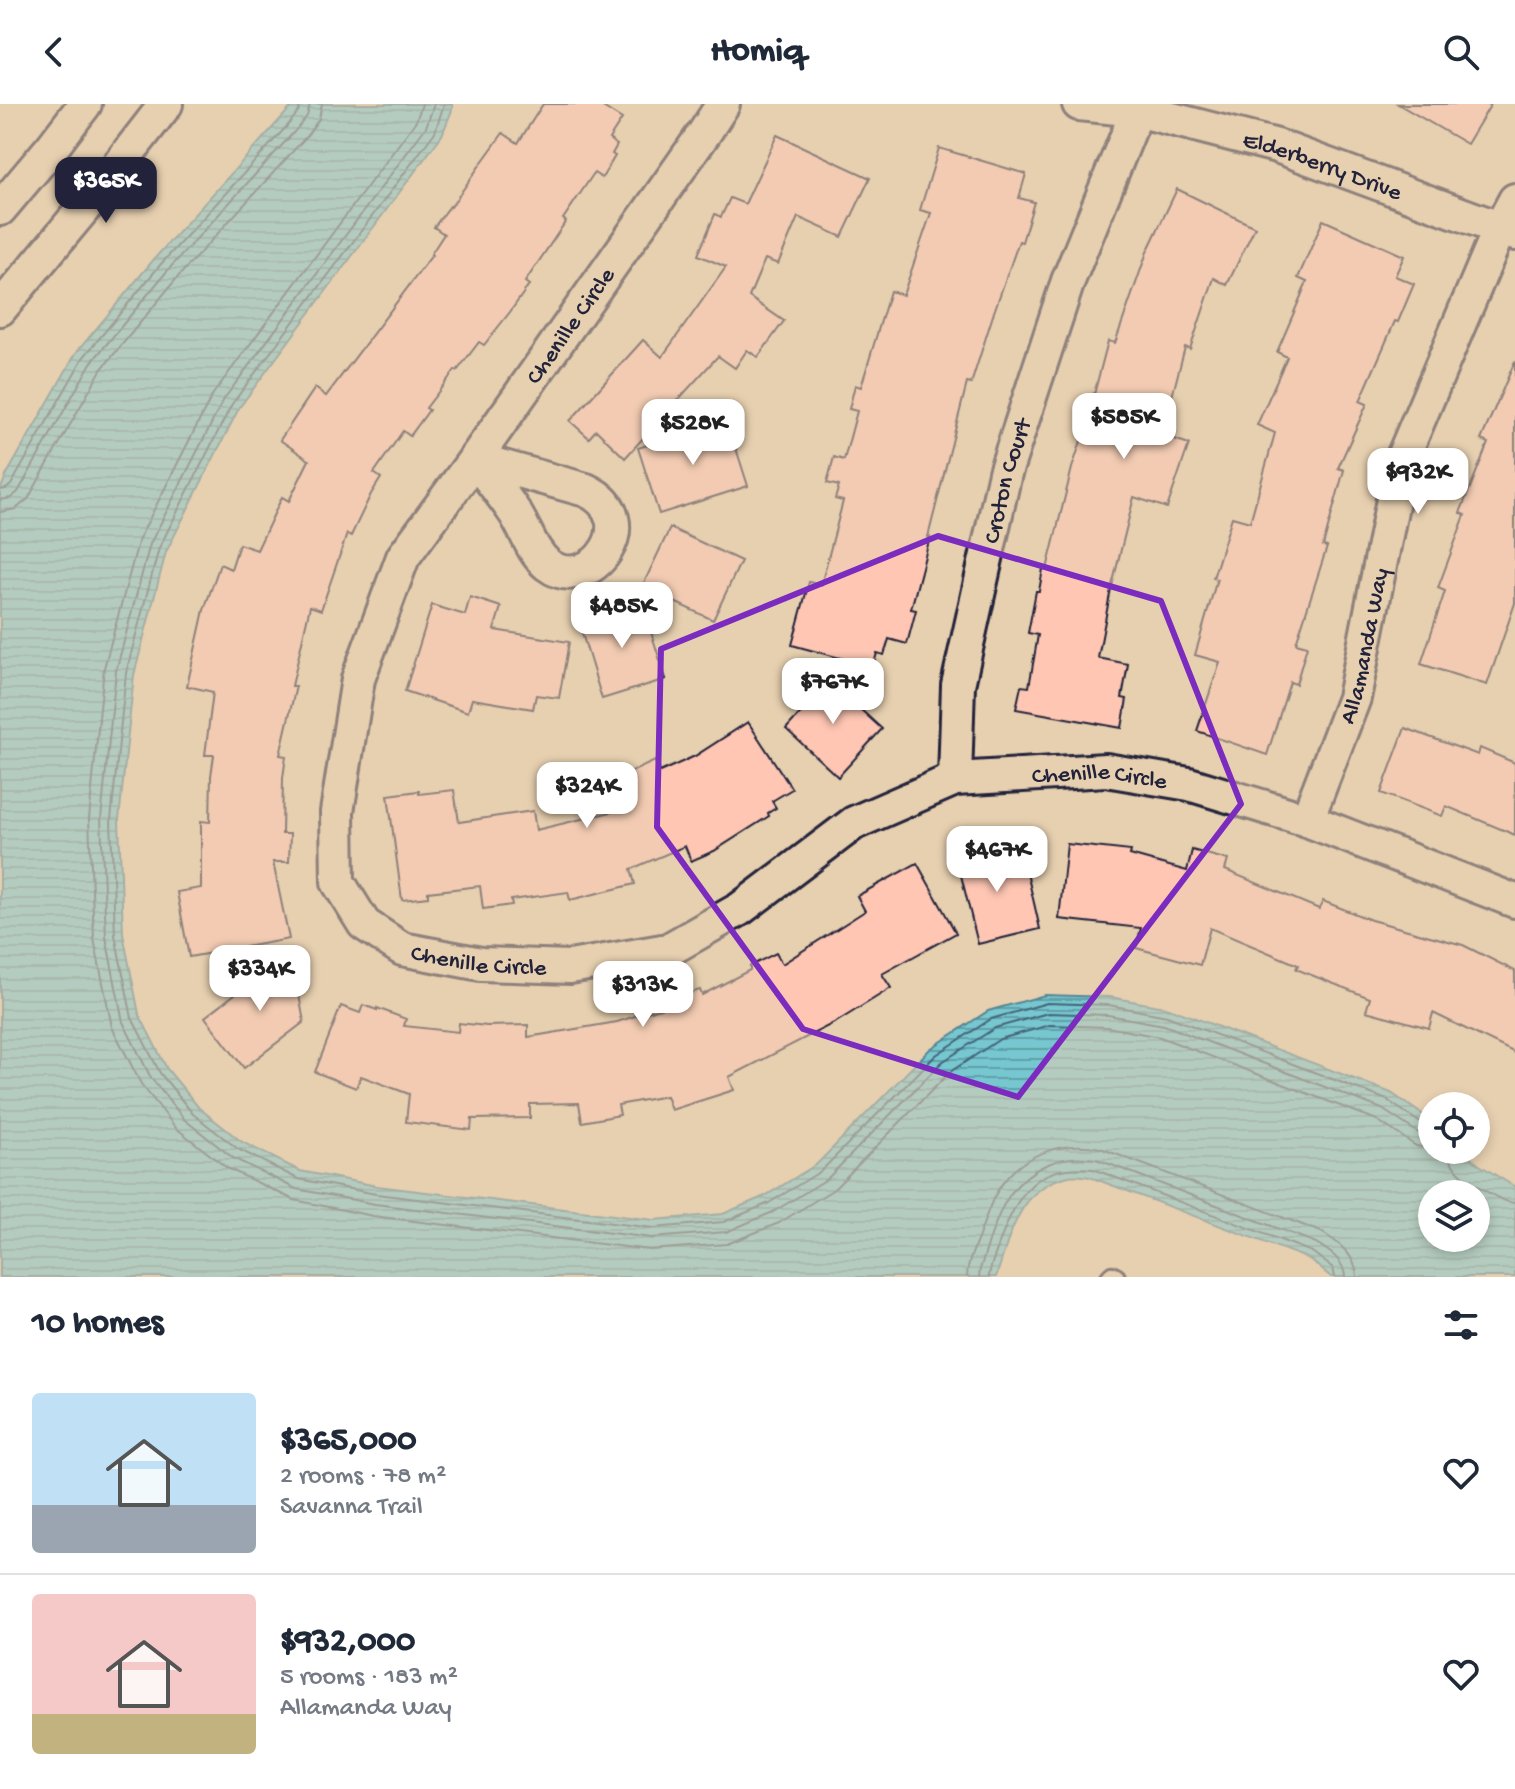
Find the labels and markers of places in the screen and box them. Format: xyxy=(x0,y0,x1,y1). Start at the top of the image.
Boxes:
pin: $365K xyxy=(50,157,162,225)
pin: $585K xyxy=(1068,393,1180,461)
pin: $528K xyxy=(637,399,749,467)
pin: $932K xyxy=(1362,448,1474,516)
pin: $485K xyxy=(566,582,678,650)
pin: $767K xyxy=(777,658,889,726)
pin: $324K xyxy=(531,762,643,830)
pin: $467K xyxy=(941,826,1053,894)
pin: $334K xyxy=(204,945,316,1013)
pin: $313K xyxy=(587,961,699,1029)

